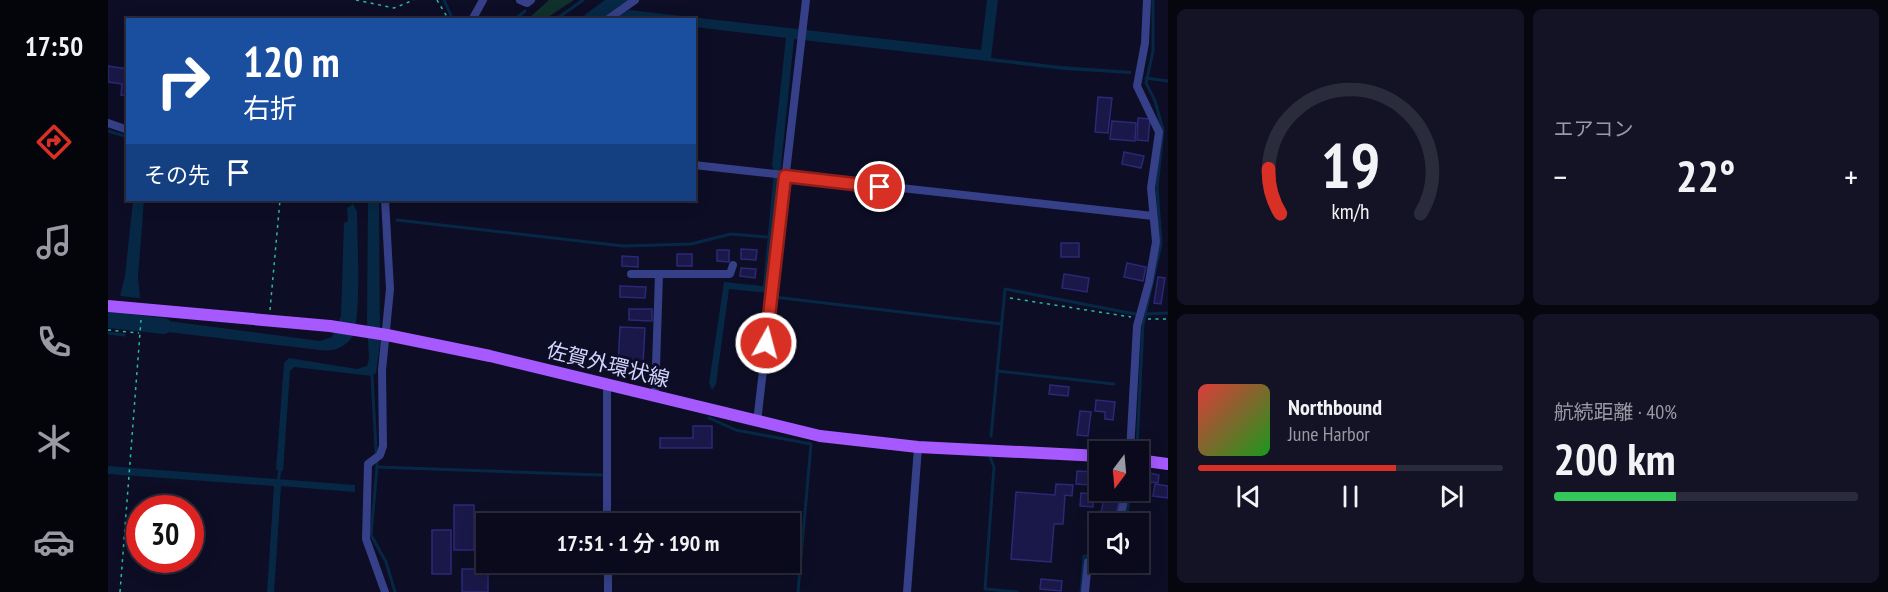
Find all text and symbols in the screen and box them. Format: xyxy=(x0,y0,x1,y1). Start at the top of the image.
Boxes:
text: 17:50 xyxy=(25,29,83,63)
text: 120 m xyxy=(243,34,340,89)
icon: right xyxy=(144,42,222,120)
text: 右折 xyxy=(243,91,297,125)
text: エアコン xyxy=(1554,116,1634,142)
icon: directions xyxy=(33,121,75,163)
text: 19 xyxy=(1320,124,1380,205)
text: 22° xyxy=(1676,146,1735,204)
text: − xyxy=(1554,155,1567,198)
text: + xyxy=(1844,155,1858,198)
icon: arrive xyxy=(222,156,255,189)
text: その先 xyxy=(144,161,210,189)
pin xyxy=(854,161,905,212)
icon: arrive xyxy=(863,170,896,203)
text: km/h xyxy=(1331,197,1369,225)
icon: music xyxy=(33,221,75,263)
position arrow xyxy=(734,311,798,375)
icon: phone xyxy=(33,321,75,363)
street label: 佐賀外環状線 xyxy=(544,336,673,393)
text: Northbound xyxy=(1288,393,1382,421)
text: 航続距離 · 40% xyxy=(1554,399,1677,425)
icon: climate xyxy=(33,421,75,463)
text: June Harbor xyxy=(1288,421,1370,447)
text: 200 km xyxy=(1554,429,1676,487)
north arrow xyxy=(1089,441,1149,501)
map controls xyxy=(1089,441,1149,573)
icon: previous xyxy=(1232,480,1265,513)
icon: pause xyxy=(1334,480,1367,513)
icon: next xyxy=(1435,480,1468,513)
speed limit sign: 30 xyxy=(126,495,204,573)
button: sound xyxy=(1089,513,1149,573)
icon: car xyxy=(33,521,75,563)
text: 17:51 · 1 分 · 190 m xyxy=(557,529,719,557)

